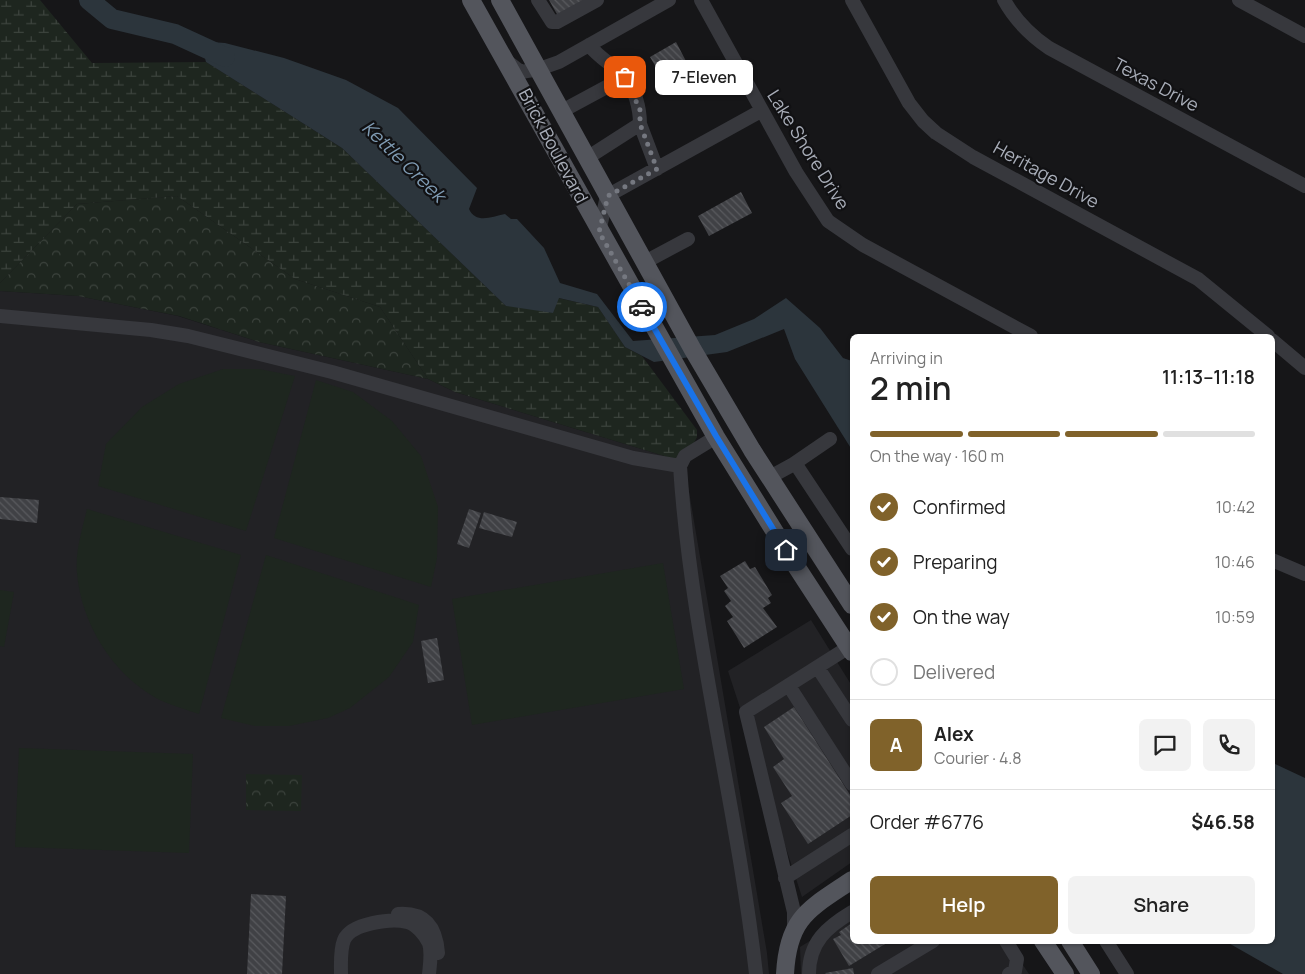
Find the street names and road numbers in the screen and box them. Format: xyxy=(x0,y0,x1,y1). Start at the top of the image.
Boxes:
street label: Texas Drive xyxy=(1109,52,1203,117)
street label: Brick Boulevard xyxy=(514,84,594,207)
street label: Lake Shore Drive xyxy=(762,85,855,214)
street label: Heritage Drive xyxy=(989,135,1104,213)

